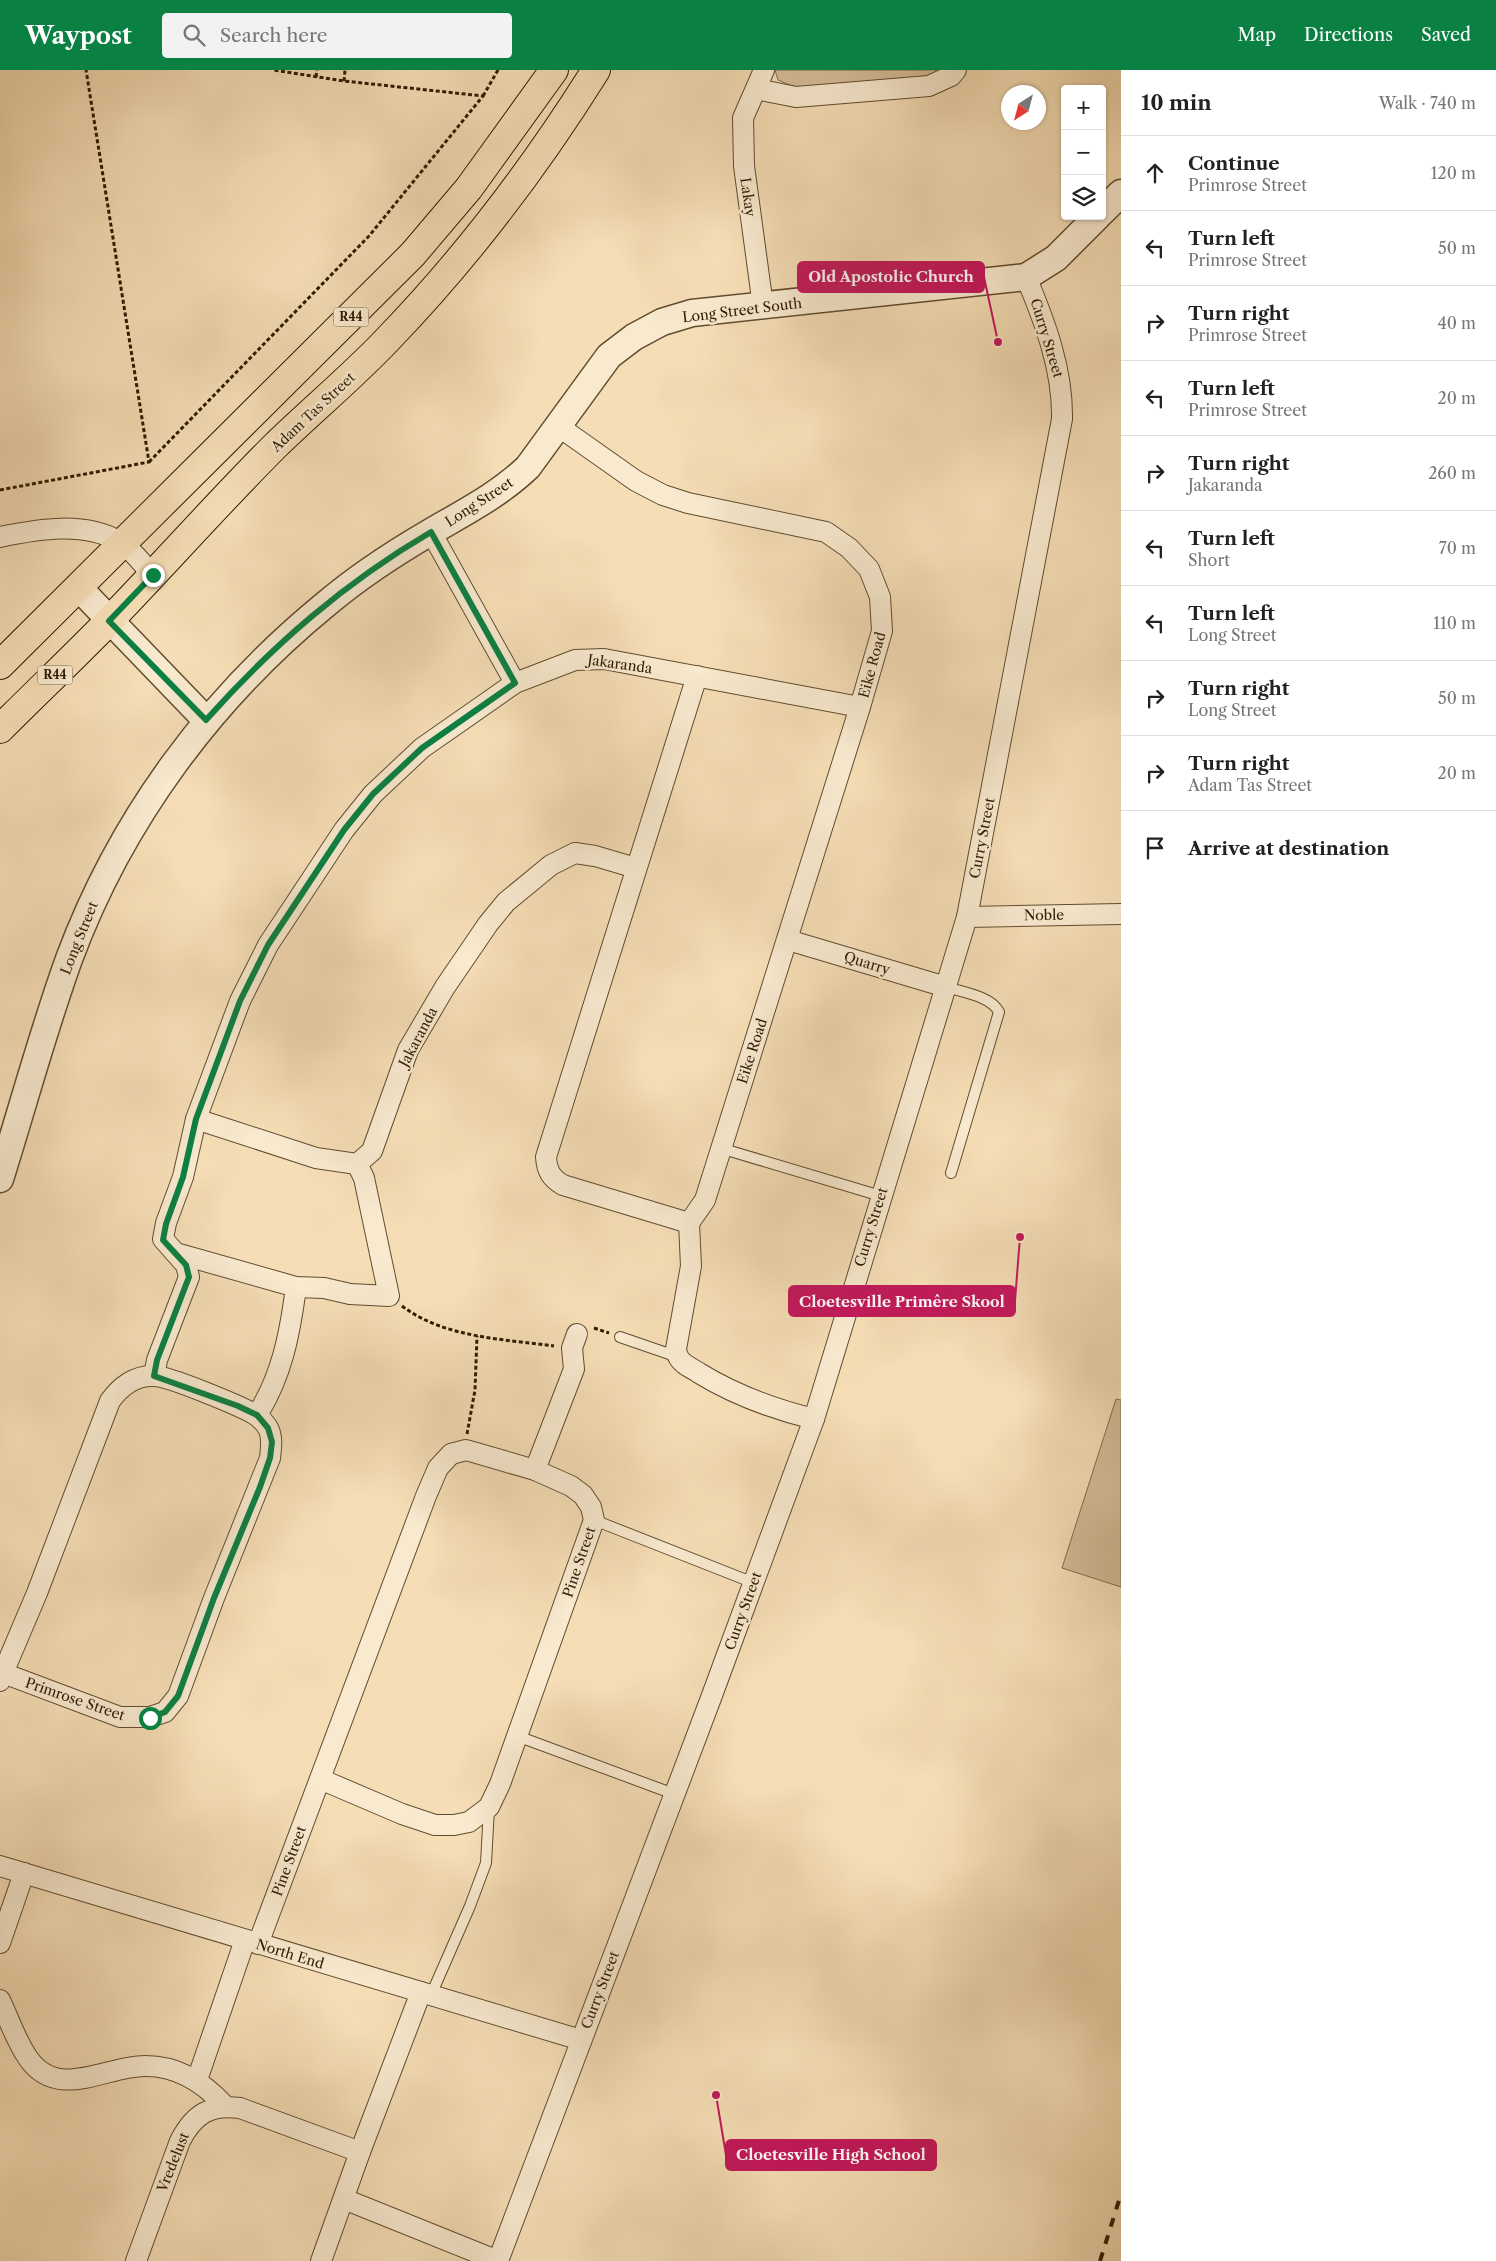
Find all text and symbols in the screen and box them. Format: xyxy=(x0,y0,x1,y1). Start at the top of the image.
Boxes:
search box xyxy=(162,13,512,58)
text: Waypost xyxy=(25,21,132,50)
icon: search xyxy=(180,21,208,49)
text: Search here xyxy=(220,24,327,47)
text: Map xyxy=(1237,24,1276,46)
text: Directions xyxy=(1304,24,1393,46)
text: Saved xyxy=(1421,24,1471,46)
north arrow xyxy=(1001,85,1046,130)
map controls xyxy=(1061,85,1106,220)
button: + xyxy=(1061,85,1106,130)
text: 10 min xyxy=(1141,90,1212,115)
text: Walk · 740 m xyxy=(1379,93,1476,113)
button: − xyxy=(1061,130,1106,175)
text: Continue xyxy=(1188,152,1280,175)
icon: ahead xyxy=(1141,159,1169,187)
text: 120 m xyxy=(1431,163,1476,183)
button: layers xyxy=(1061,175,1106,220)
text: Primrose Street xyxy=(1188,175,1307,195)
street label: Lakay xyxy=(736,176,760,218)
text: Turn left xyxy=(1188,227,1275,250)
icon: left xyxy=(1141,234,1169,262)
text: 50 m xyxy=(1438,238,1476,258)
text: Primrose Street xyxy=(1188,250,1307,270)
callout: Old Apostolic Church xyxy=(798,262,984,292)
text: Old Apostolic Church xyxy=(808,267,974,286)
street label: Long Street South xyxy=(681,294,803,326)
street label: Curry Street xyxy=(1026,296,1068,380)
text: Turn right xyxy=(1188,302,1289,325)
road number: R44 xyxy=(334,308,368,326)
icon: right xyxy=(1141,309,1169,337)
text: 40 m xyxy=(1437,313,1476,333)
text: Primrose Street xyxy=(1188,325,1307,345)
street label: Adam Tas Street xyxy=(266,368,359,456)
text: Turn left xyxy=(1188,377,1275,400)
icon: left xyxy=(1141,384,1169,412)
text: 20 m xyxy=(1437,388,1476,408)
text: Primrose Street xyxy=(1188,400,1307,420)
text: Turn right xyxy=(1188,452,1289,475)
icon: right xyxy=(1141,459,1169,487)
text: 260 m xyxy=(1428,463,1476,483)
street label: Long Street xyxy=(442,473,516,531)
text: Jakaranda xyxy=(1188,475,1263,495)
text: Turn left xyxy=(1188,527,1275,550)
icon: left xyxy=(1141,534,1169,562)
text: 70 m xyxy=(1439,538,1476,558)
text: Short xyxy=(1188,550,1230,570)
route end xyxy=(142,564,165,587)
text: Turn left xyxy=(1188,602,1275,625)
icon: left xyxy=(1141,609,1169,637)
text: 110 m xyxy=(1433,613,1476,633)
text: Long Street xyxy=(1188,625,1276,645)
street label: Eike Road xyxy=(855,630,890,700)
street label: Jakaranda xyxy=(584,650,654,678)
road number: R44 xyxy=(38,666,72,684)
text: Turn right xyxy=(1188,677,1289,700)
icon: right xyxy=(1141,684,1169,712)
text: 50 m xyxy=(1438,688,1476,708)
text: Long Street xyxy=(1188,700,1276,720)
text: Turn right xyxy=(1188,752,1289,775)
icon: right xyxy=(1141,759,1169,787)
text: 20 m xyxy=(1437,763,1476,783)
text: Adam Tas Street xyxy=(1188,775,1312,795)
street label: Curry Street xyxy=(965,796,999,880)
icon: arrive xyxy=(1141,834,1169,862)
text: Arrive at destination xyxy=(1188,837,1389,860)
street label: Long Street xyxy=(56,899,102,977)
street label: Noble xyxy=(1024,906,1064,924)
street label: Quarry xyxy=(842,947,892,979)
street label: Jakaranda xyxy=(394,1003,442,1072)
street label: Eike Road xyxy=(733,1016,771,1086)
street label: Curry Street xyxy=(850,1185,892,1269)
callout: Cloetesville Primêre Skool xyxy=(789,1286,1015,1316)
text: Cloetesville Primêre Skool xyxy=(799,1292,1005,1311)
street label: Pine Street xyxy=(559,1524,599,1600)
street label: Curry Street xyxy=(721,1569,765,1653)
street label: Primrose Street xyxy=(23,1674,127,1724)
route start xyxy=(139,1707,162,1730)
street label: Pine Street xyxy=(268,1823,310,1899)
street label: North End xyxy=(254,1935,327,1973)
street label: Curry Street xyxy=(577,1948,623,2031)
street label: Vredelust xyxy=(153,2130,193,2195)
callout: Cloetesville High School xyxy=(726,2140,936,2170)
text: Cloetesville High School xyxy=(736,2145,926,2164)

